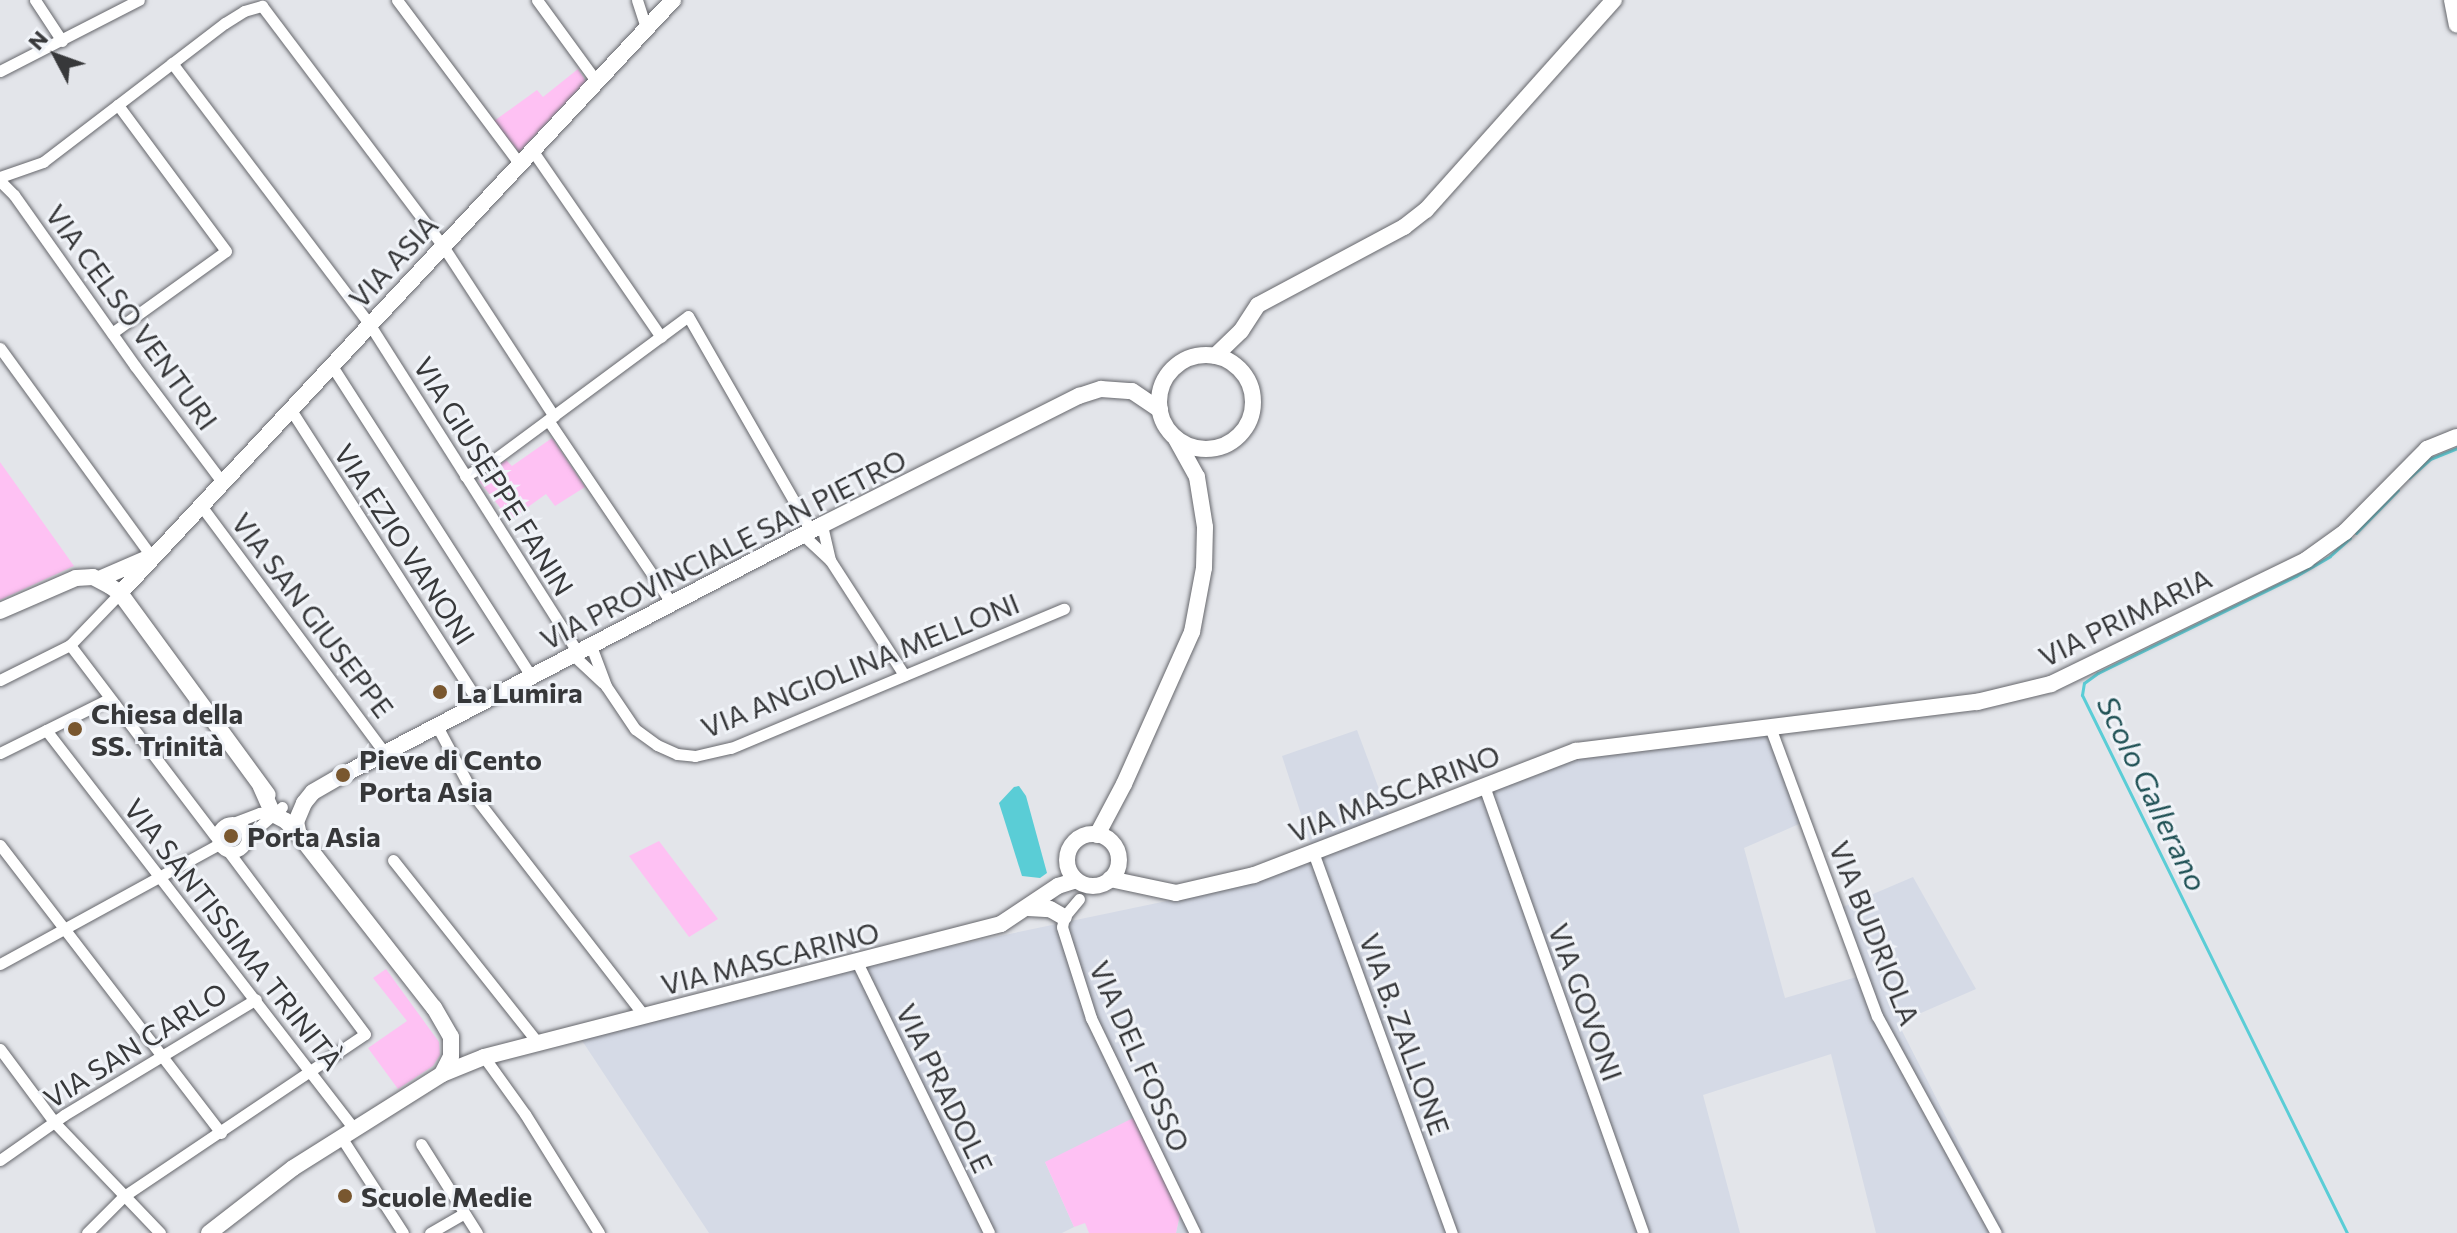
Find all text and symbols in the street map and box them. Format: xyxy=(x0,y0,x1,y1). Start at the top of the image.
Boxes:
north arrow xyxy=(16,16,96,96)
text: N xyxy=(22,25,53,55)
street label: VIA CELSO VENTURI xyxy=(39,198,225,436)
street label: VIA ASIA xyxy=(342,208,444,314)
street label: VIA GIUSEPPE FANIN xyxy=(407,350,581,602)
street label: VIA EZIO VANONI xyxy=(328,437,482,651)
street label: VIA PROVINCIALE SAN PIETRO xyxy=(535,442,911,656)
street label: VIA SAN GIUSEPPE xyxy=(225,506,401,724)
street label: VIA PRIMARIA xyxy=(2033,561,2217,673)
street label: VIA ANGIOLINA MELLONI xyxy=(696,586,1024,744)
place label: La Lumira xyxy=(456,675,583,709)
marker: La Lumira xyxy=(431,683,449,701)
water label: Scolo Gallerano xyxy=(2090,689,2216,897)
place label: Chiesa della SS. Trinità xyxy=(91,696,243,762)
marker: Chiesa della SS. Trinità xyxy=(66,720,84,738)
street label: VIA MASCARINO xyxy=(1284,737,1504,849)
place label: Pieve di Cento Porta Asia xyxy=(359,742,542,808)
marker: Pieve di Cento Porta Asia xyxy=(334,766,352,784)
street label: VIA SANTISSIMA TRINITÀ xyxy=(118,792,350,1076)
place label: Porta Asia xyxy=(247,819,381,853)
marker: Porta Asia xyxy=(222,827,240,845)
street label: VIA BUDRIOLA xyxy=(1823,836,1927,1030)
street label: VIA MASCARINO xyxy=(658,915,882,1001)
street label: VIA GOVONI xyxy=(1542,919,1630,1085)
street label: VIA B. ZALLONE xyxy=(1353,929,1457,1139)
street label: VIA DEL FOSSO xyxy=(1083,956,1197,1156)
street label: VIA SAN CARLO xyxy=(37,975,233,1115)
street label: VIA PRADOLE xyxy=(890,998,1000,1178)
place label: Scuole Medie xyxy=(361,1179,532,1213)
marker: Scuole Medie xyxy=(336,1187,354,1205)

